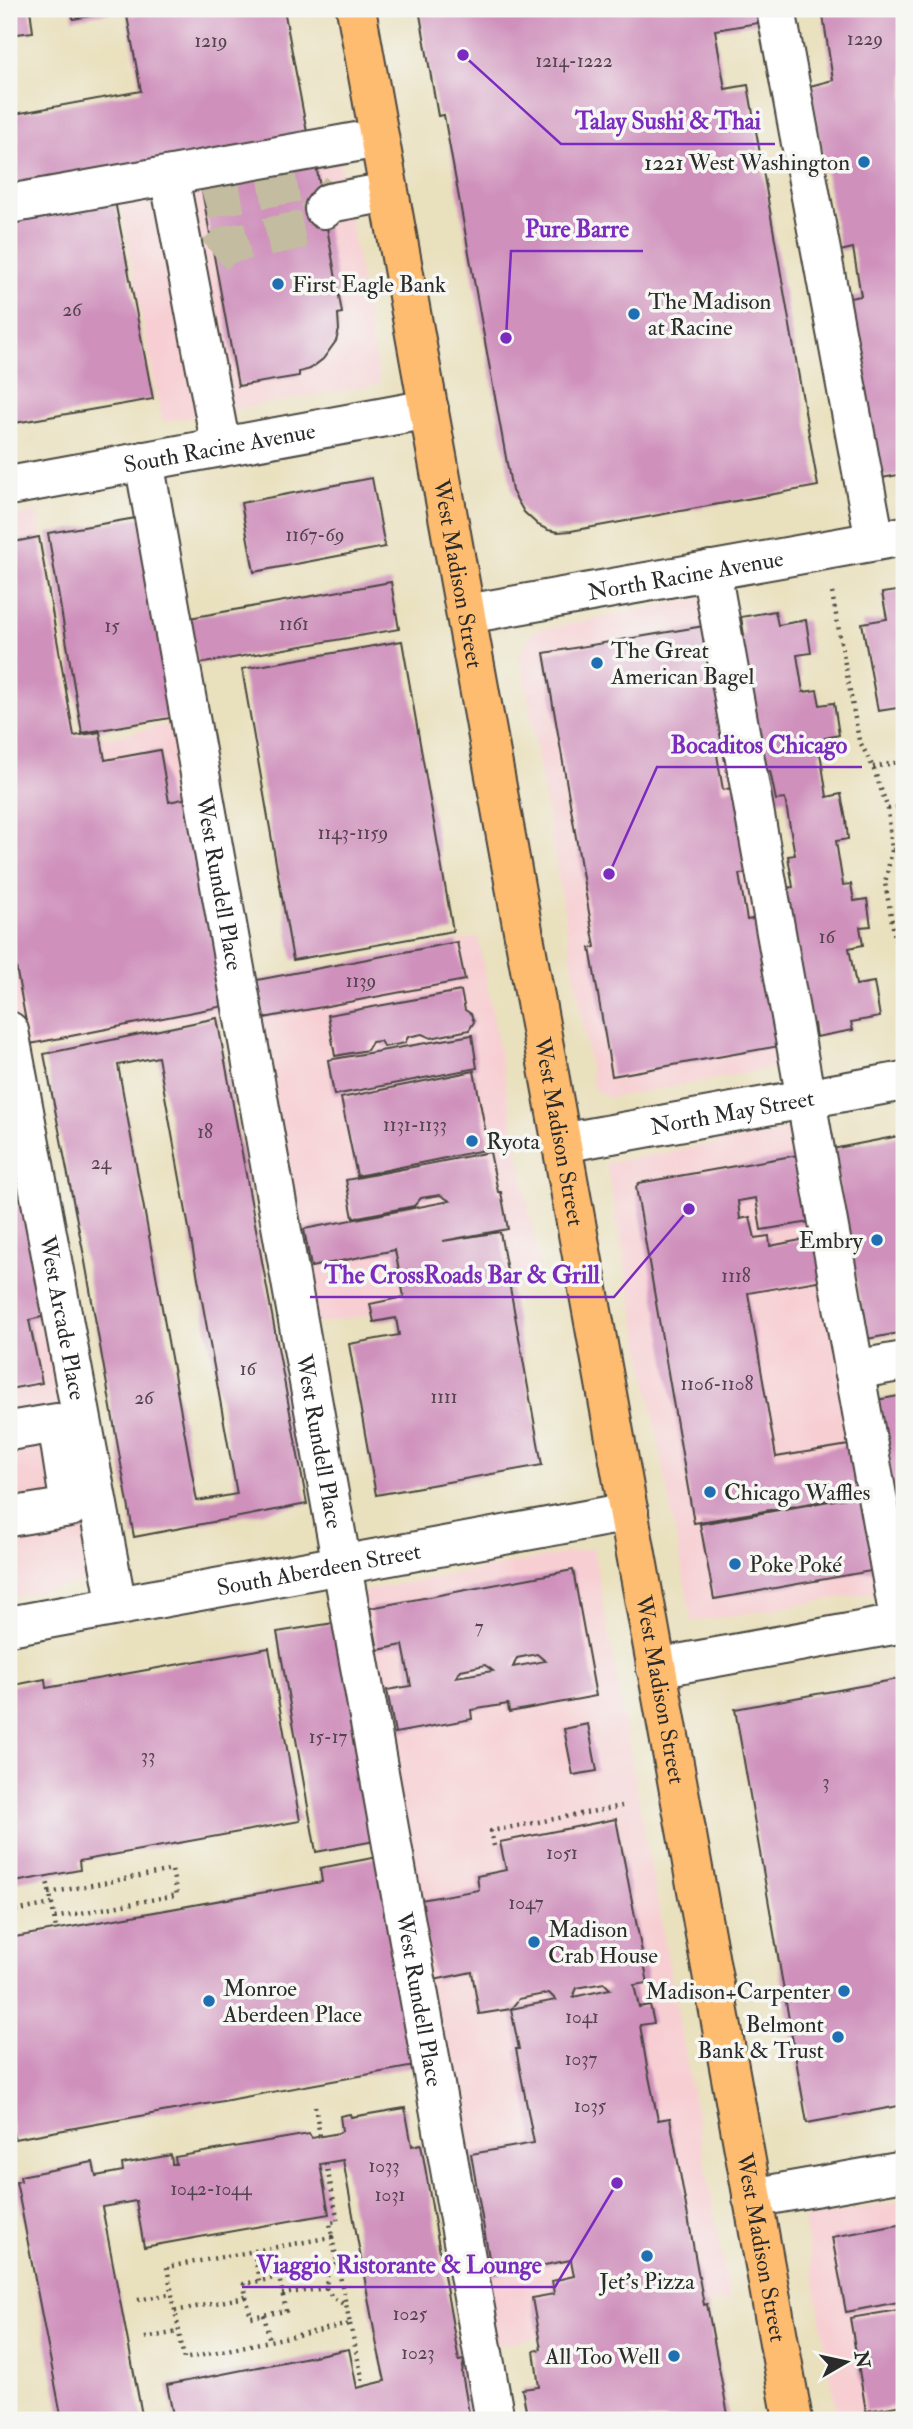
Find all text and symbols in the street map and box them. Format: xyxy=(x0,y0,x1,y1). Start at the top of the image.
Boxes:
house number: 1229 xyxy=(847,27,883,51)
house number: 1219 xyxy=(195,29,227,53)
house number: 1214-1222 xyxy=(535,49,613,73)
callout: Talay Sushi & Thai xyxy=(561,99,775,144)
text: Talay Sushi & Thai xyxy=(574,106,762,137)
place label: 1221 West Washington xyxy=(644,148,850,177)
marker: 1221 West Washington xyxy=(856,154,872,170)
callout: Pure Barre xyxy=(511,206,643,251)
text: Pure Barre xyxy=(525,214,629,245)
place label: First Eagle Bank xyxy=(292,270,446,299)
marker: First Eagle Bank xyxy=(270,276,286,292)
place label: The Madison at Racine xyxy=(648,287,772,342)
house number: 26 xyxy=(62,298,83,322)
marker: The Madison at Racine xyxy=(626,306,642,322)
street label: South Racine Avenue xyxy=(121,416,318,480)
street label: West Madison Street xyxy=(426,476,489,671)
house number: 1167-69 xyxy=(285,523,345,547)
street label: North Racine Avenue xyxy=(585,544,786,607)
house number: 1161 xyxy=(279,612,309,636)
house number: 15 xyxy=(104,614,120,638)
place label: The Great American Bagel xyxy=(610,636,754,691)
marker: The Great American Bagel xyxy=(589,655,605,671)
callout: Bocaditos Chicago xyxy=(657,722,862,767)
text: Bocaditos Chicago xyxy=(671,730,848,761)
street label: West Rundell Place xyxy=(189,793,249,973)
house number: 1143-1159 xyxy=(318,821,388,845)
house number: 16 xyxy=(819,925,837,949)
house number: 1139 xyxy=(346,969,376,993)
street label: West Madison Street xyxy=(527,1034,590,1229)
street label: North May Street xyxy=(648,1084,817,1142)
house number: 1131-1133 xyxy=(383,1113,447,1137)
house number: 18 xyxy=(197,1120,213,1144)
place label: Ryota xyxy=(486,1127,540,1156)
marker: Ryota xyxy=(464,1133,480,1149)
house number: 24 xyxy=(91,1151,112,1175)
place label: Embry xyxy=(799,1226,864,1255)
marker: Embry xyxy=(869,1232,885,1248)
street label: West Arcade Place xyxy=(33,1233,92,1403)
callout: The CrossRoads Bar & Grill xyxy=(310,1252,614,1297)
text: The CrossRoads Bar & Grill xyxy=(323,1260,601,1291)
house number: 1118 xyxy=(721,1264,751,1288)
street label: West Rundell Place xyxy=(289,1351,349,1531)
house number: 16 xyxy=(240,1357,258,1381)
house number: 1106-1108 xyxy=(681,1372,754,1396)
house number: 1111 xyxy=(430,1385,458,1409)
house number: 26 xyxy=(134,1386,155,1410)
place label: Chicago Waffles xyxy=(724,1478,871,1507)
marker: Chicago Waffles xyxy=(702,1484,718,1500)
street label: South Aberdeen Street xyxy=(215,1537,423,1602)
place label: Poke Poké xyxy=(749,1550,842,1579)
marker: Poke Poké xyxy=(727,1556,743,1572)
street label: West Madison Street xyxy=(629,1592,691,1786)
house number: 7 xyxy=(475,1615,484,1639)
house number: 15-17 xyxy=(309,1725,348,1749)
house number: 33 xyxy=(141,1744,155,1768)
house number: 3 xyxy=(822,1770,830,1794)
house number: 1051 xyxy=(546,1841,578,1865)
house number: 1047 xyxy=(509,1891,544,1915)
street label: West Rundell Place xyxy=(389,1909,449,2089)
place label: Madison Crab House xyxy=(548,1915,658,1970)
marker: Madison Crab House xyxy=(526,1934,542,1950)
place label: Monroe Aberdeen Place xyxy=(222,1974,362,2029)
place label: Madison+Carpenter xyxy=(646,1977,830,2007)
marker: Madison+Carpenter xyxy=(836,1983,852,1999)
marker: Monroe Aberdeen Place xyxy=(201,1993,217,2009)
house number: 1041 xyxy=(565,2005,599,2029)
place label: Belmont Bank & Trust xyxy=(697,2010,824,2065)
marker: Belmont Bank & Trust xyxy=(830,2029,846,2045)
house number: 1037 xyxy=(565,2047,597,2071)
house number: 1035 xyxy=(574,2094,607,2118)
street label: West Madison Street xyxy=(730,2150,793,2344)
house number: 1033 xyxy=(369,2154,400,2178)
house number: 1042-1044 xyxy=(170,2177,252,2201)
house number: 1031 xyxy=(375,2183,405,2207)
callout: Viaggio Ristorante & Lounge xyxy=(242,2242,555,2287)
marker: Jet's Pizza xyxy=(639,2248,655,2264)
text: Viaggio Ristorante & Lounge xyxy=(255,2250,542,2281)
place label: Jet's Pizza xyxy=(598,2267,695,2296)
house number: 1025 xyxy=(393,2302,428,2326)
north arrow xyxy=(811,2328,881,2398)
house number: 1023 xyxy=(401,2341,435,2365)
place label: All Too Well xyxy=(544,2342,660,2371)
marker: All Too Well xyxy=(666,2348,682,2364)
text: N xyxy=(848,2348,875,2371)

